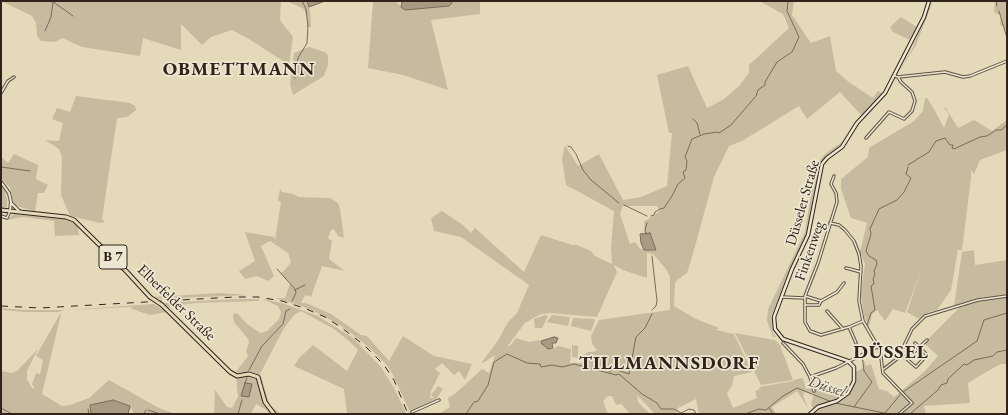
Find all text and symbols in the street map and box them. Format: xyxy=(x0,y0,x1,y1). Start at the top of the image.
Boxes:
district label: OBMETTMANN xyxy=(163,59,315,81)
street label: Düsseler Straße xyxy=(782,158,824,248)
street label: Finkenweg xyxy=(791,219,829,283)
road number: B 7 xyxy=(99,245,127,269)
street label: Elberfelder Straße xyxy=(133,261,219,345)
district label: DÜSSEL xyxy=(853,342,929,364)
district label: TILLMANNSDORF xyxy=(579,353,759,375)
water label: Düssel xyxy=(806,372,848,402)

